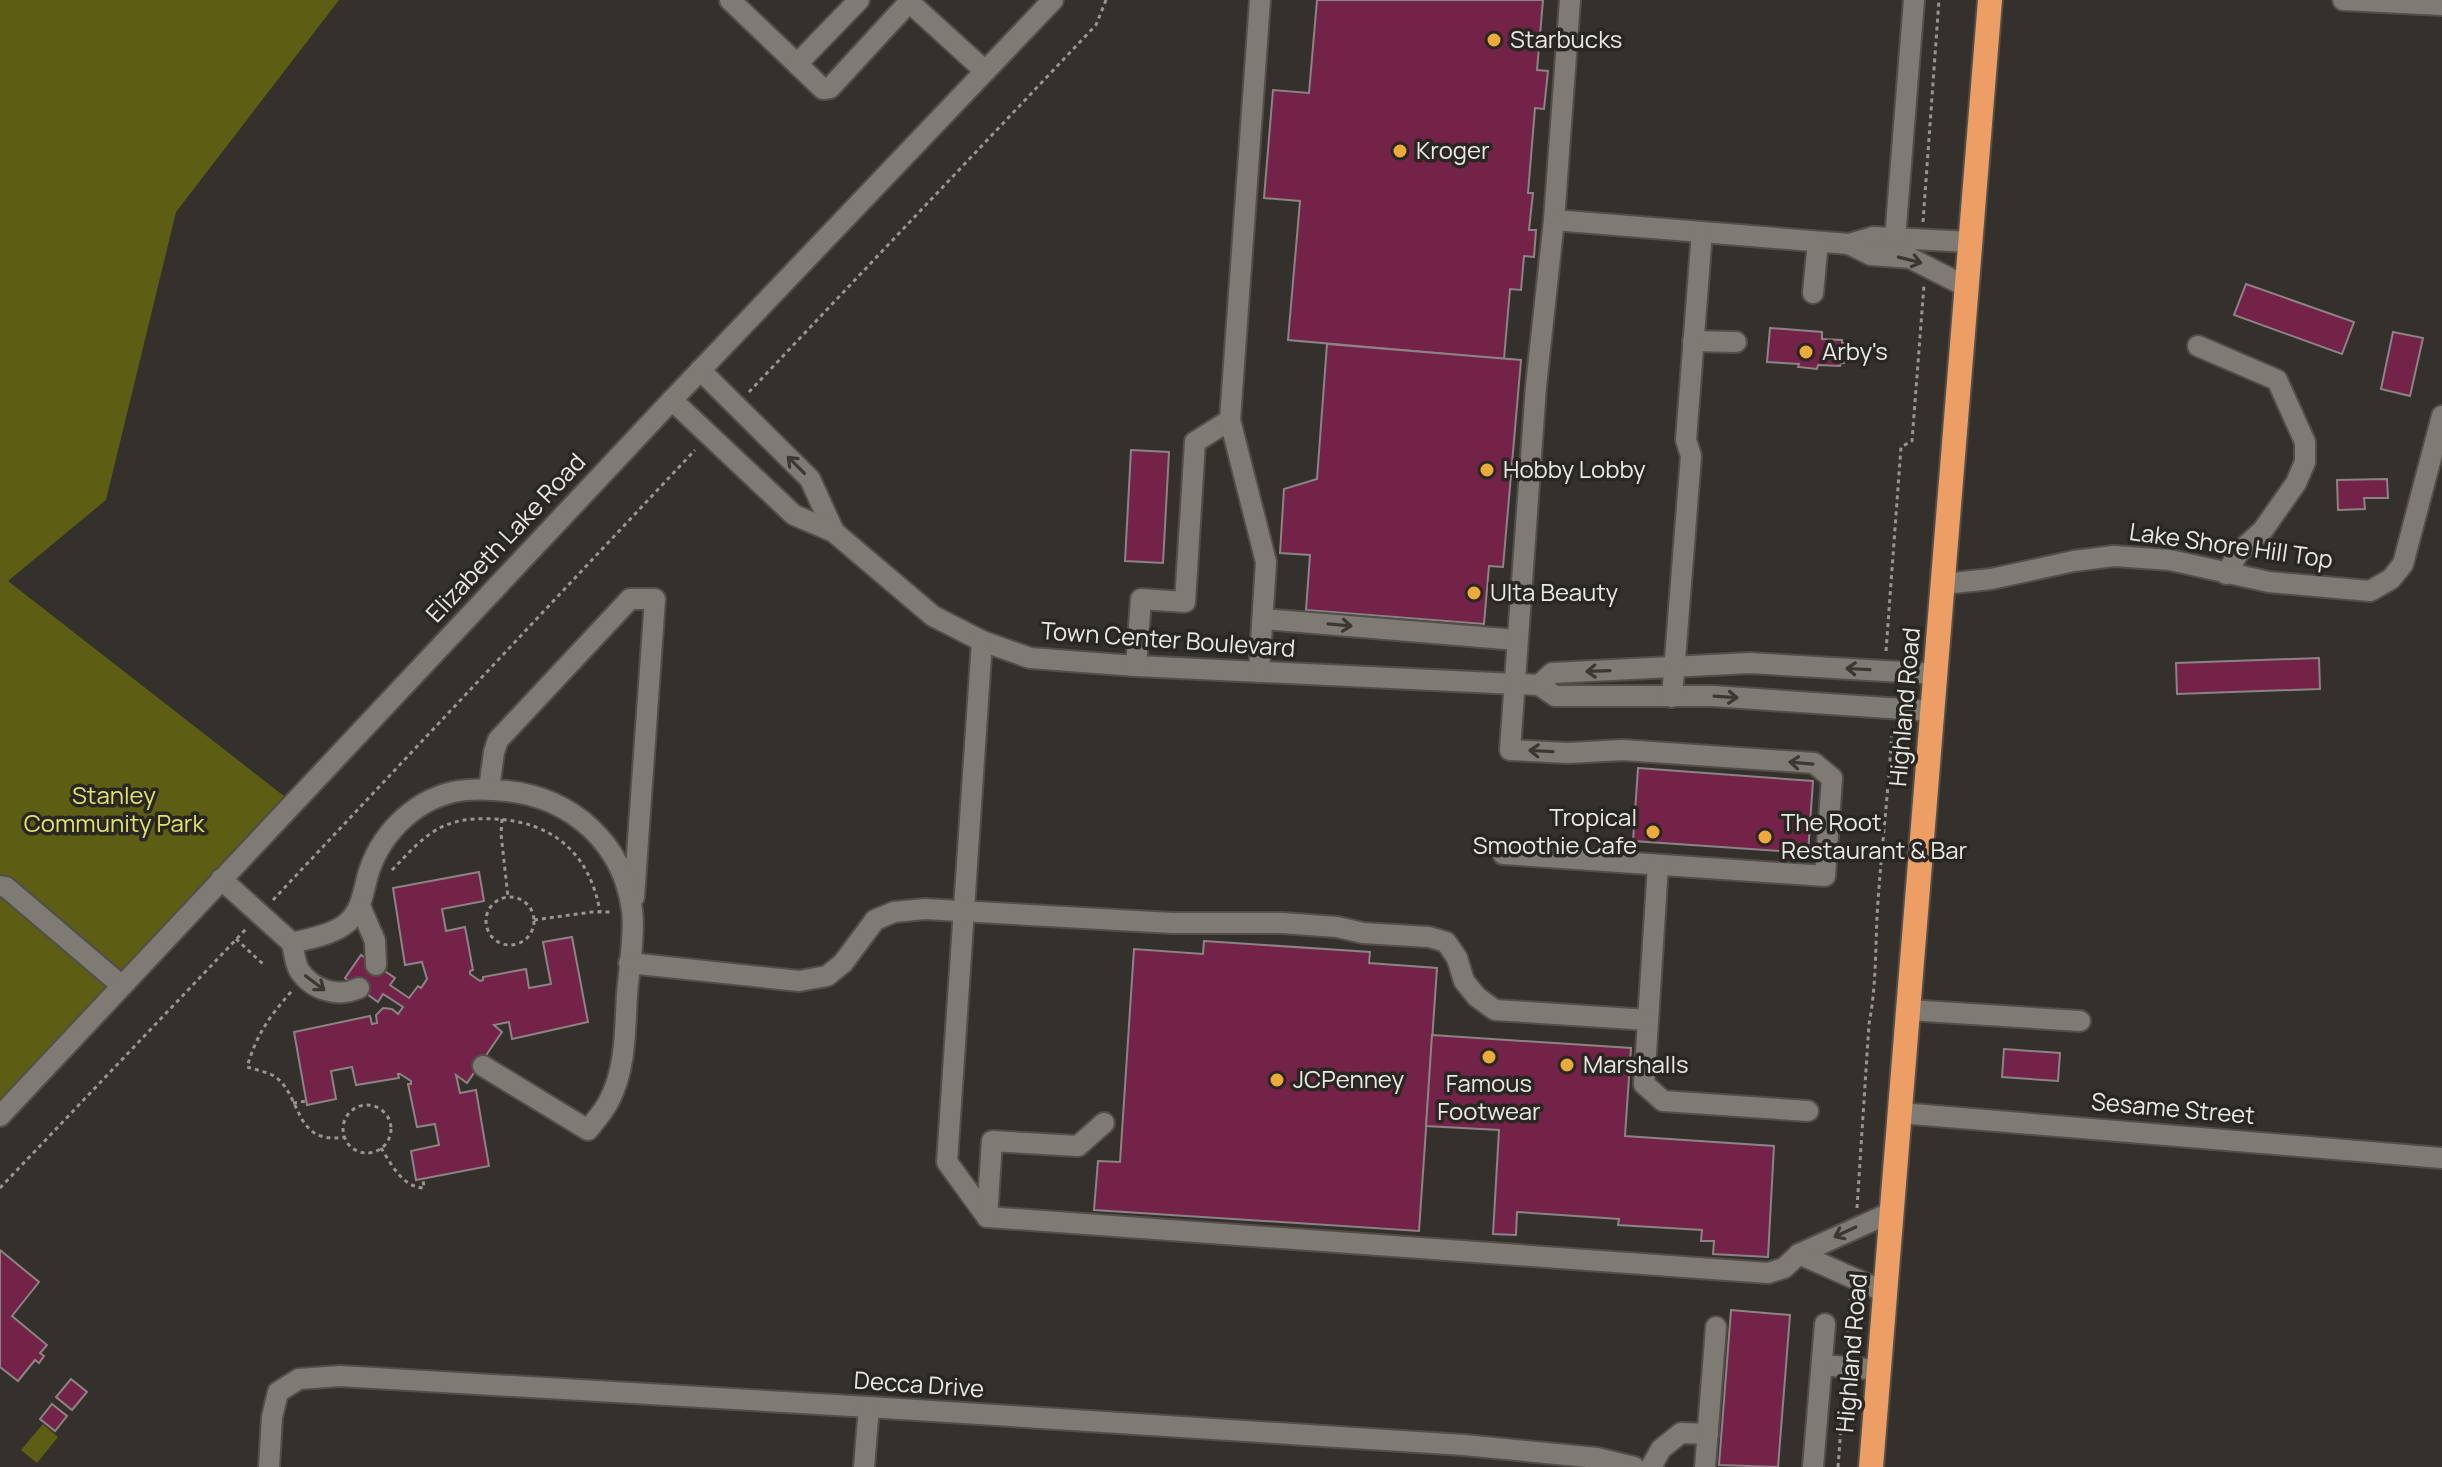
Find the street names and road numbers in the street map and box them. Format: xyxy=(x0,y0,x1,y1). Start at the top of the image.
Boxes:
street label: Elizabeth Lake Road xyxy=(418,445,592,629)
street label: Lake Shore Hill Top xyxy=(2127,514,2335,575)
street label: Town Center Boulevard xyxy=(1040,613,1296,664)
street label: Highland Road xyxy=(1880,626,1927,788)
street label: Sesame Street xyxy=(2090,1084,2256,1131)
street label: Highland Road xyxy=(1827,1272,1874,1434)
street label: Decca Drive xyxy=(853,1362,985,1405)

